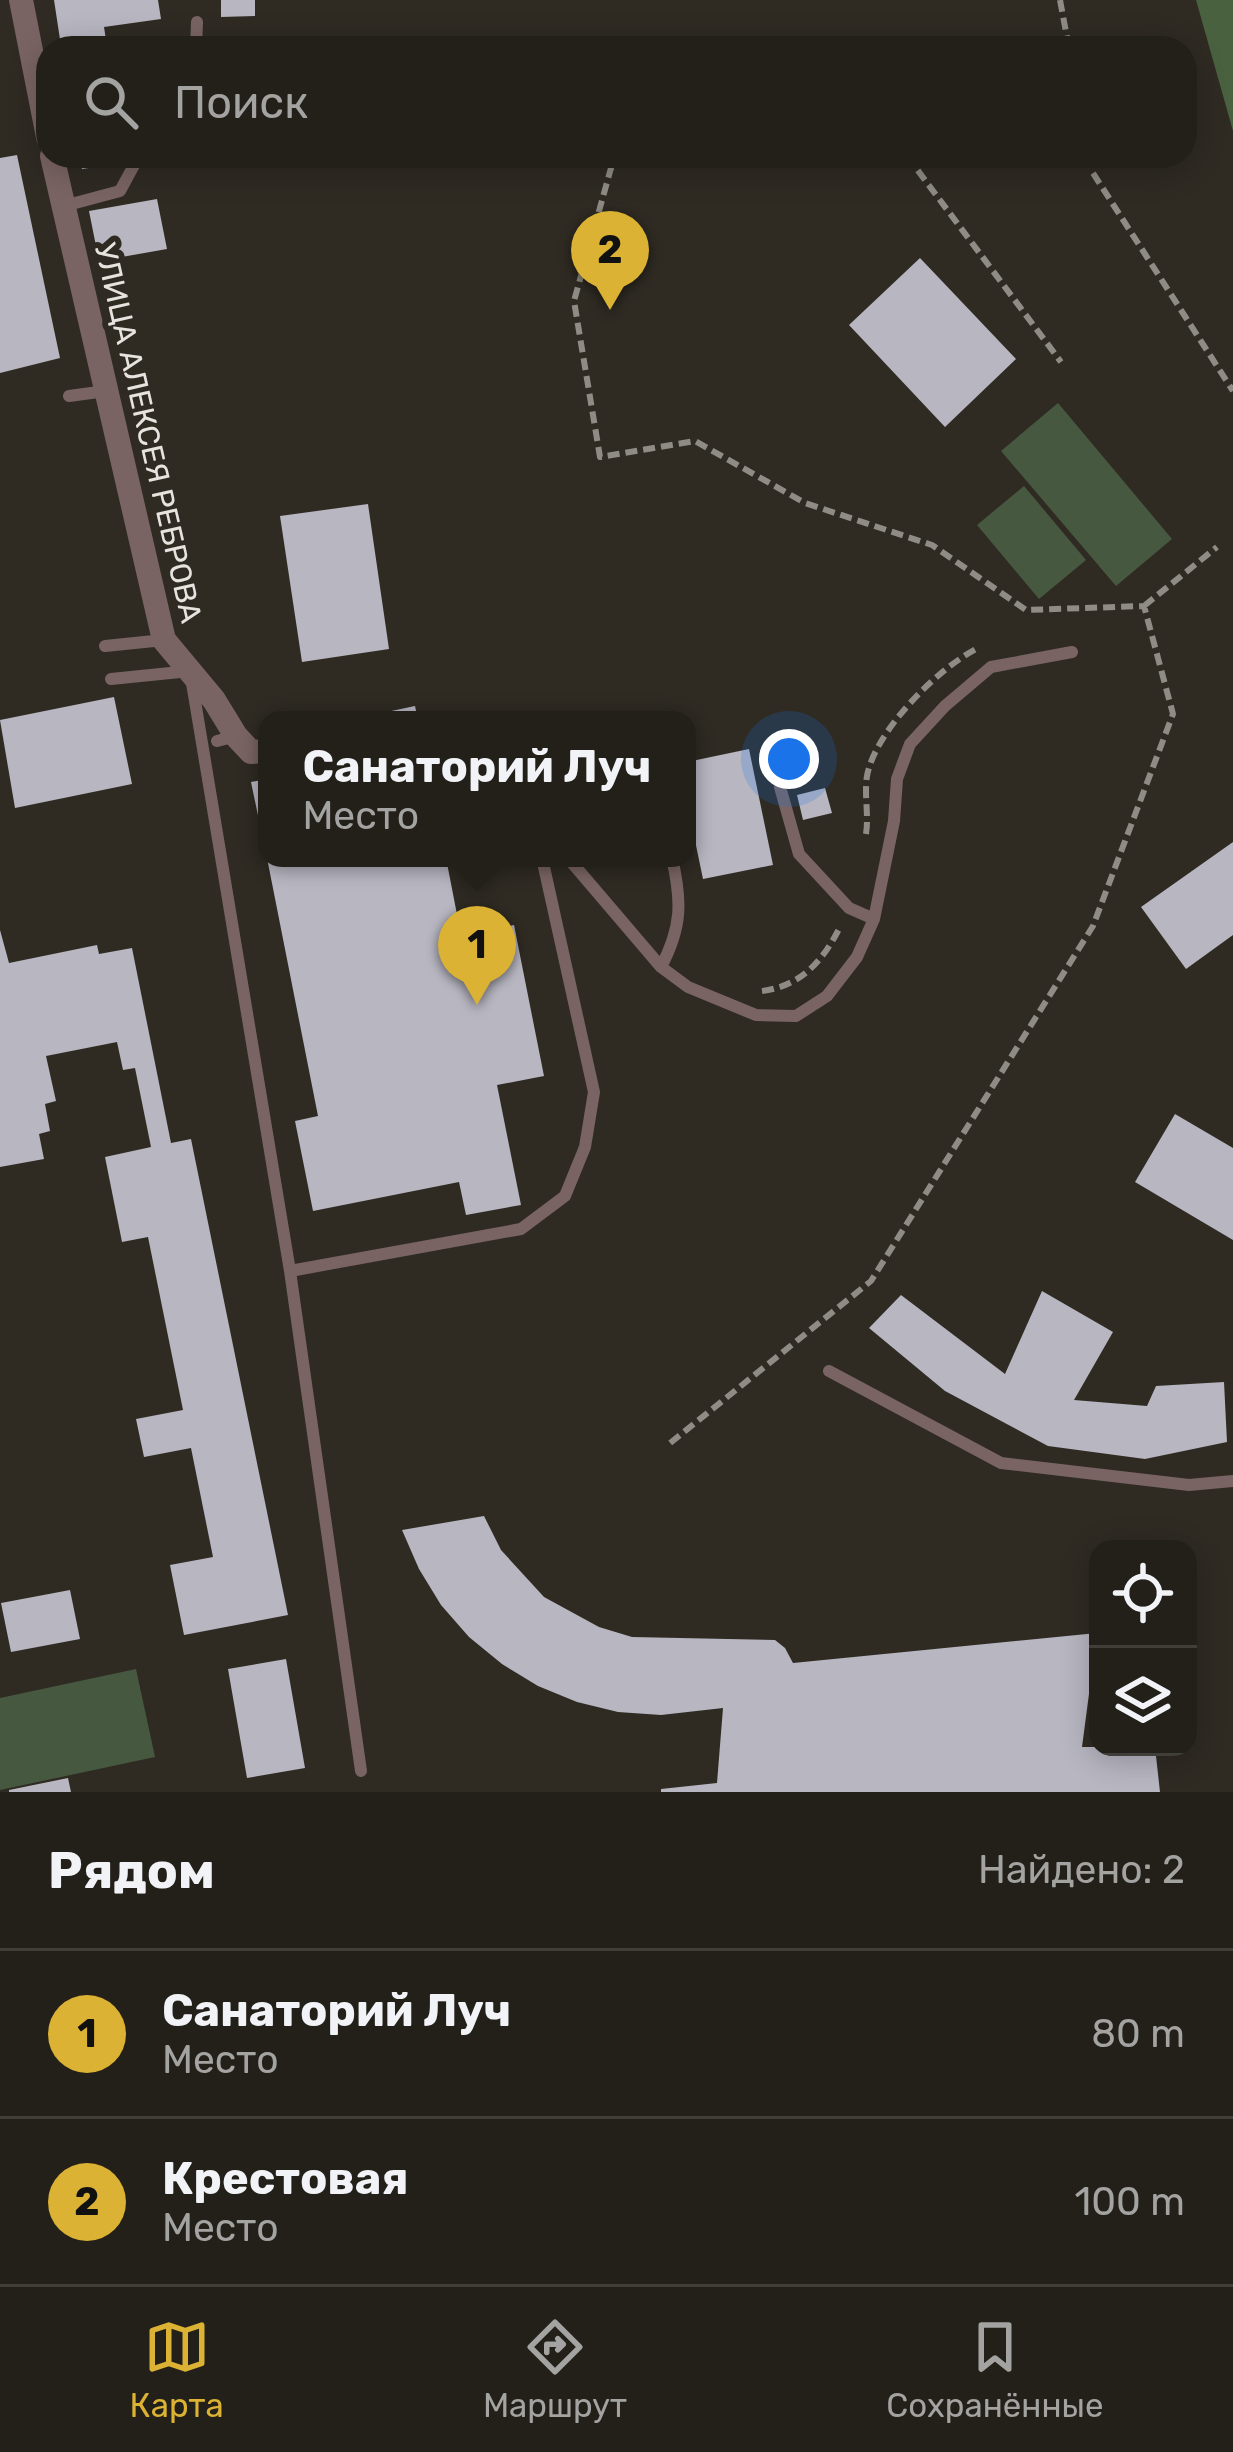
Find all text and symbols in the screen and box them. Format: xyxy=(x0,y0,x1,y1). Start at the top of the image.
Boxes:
search box xyxy=(36,36,1197,168)
icon: search xyxy=(78,69,144,135)
text: Поиск xyxy=(174,76,308,129)
pin: 2 xyxy=(571,211,649,310)
street label: УЛИЦА АЛЕКСЕЯ РЕБРОВА xyxy=(87,240,209,626)
popup xyxy=(258,711,696,867)
your location xyxy=(759,729,819,789)
text: Cанаторий Луч xyxy=(302,740,652,793)
text: Место xyxy=(302,793,419,839)
pin: 1 xyxy=(438,906,516,1005)
map controls xyxy=(1089,1540,1197,1756)
button: locate xyxy=(1089,1540,1197,1648)
button: layers xyxy=(1089,1648,1197,1756)
text: Рядом xyxy=(48,1840,215,1901)
text: Найдено: 2 xyxy=(978,1847,1185,1893)
text: Cанаторий Луч xyxy=(162,1984,511,2037)
text: 1 xyxy=(77,2011,97,2057)
text: 80 m xyxy=(1091,2011,1185,2057)
text: Место xyxy=(162,2037,279,2083)
text: Крестовая xyxy=(162,2152,408,2205)
text: 2 xyxy=(74,2179,100,2225)
text: 100 m xyxy=(1075,2179,1185,2225)
text: Место xyxy=(162,2205,279,2251)
tab: Карта xyxy=(130,2314,224,2425)
tab: Маршрут xyxy=(483,2314,627,2425)
tab: Сохранённые xyxy=(886,2314,1103,2425)

